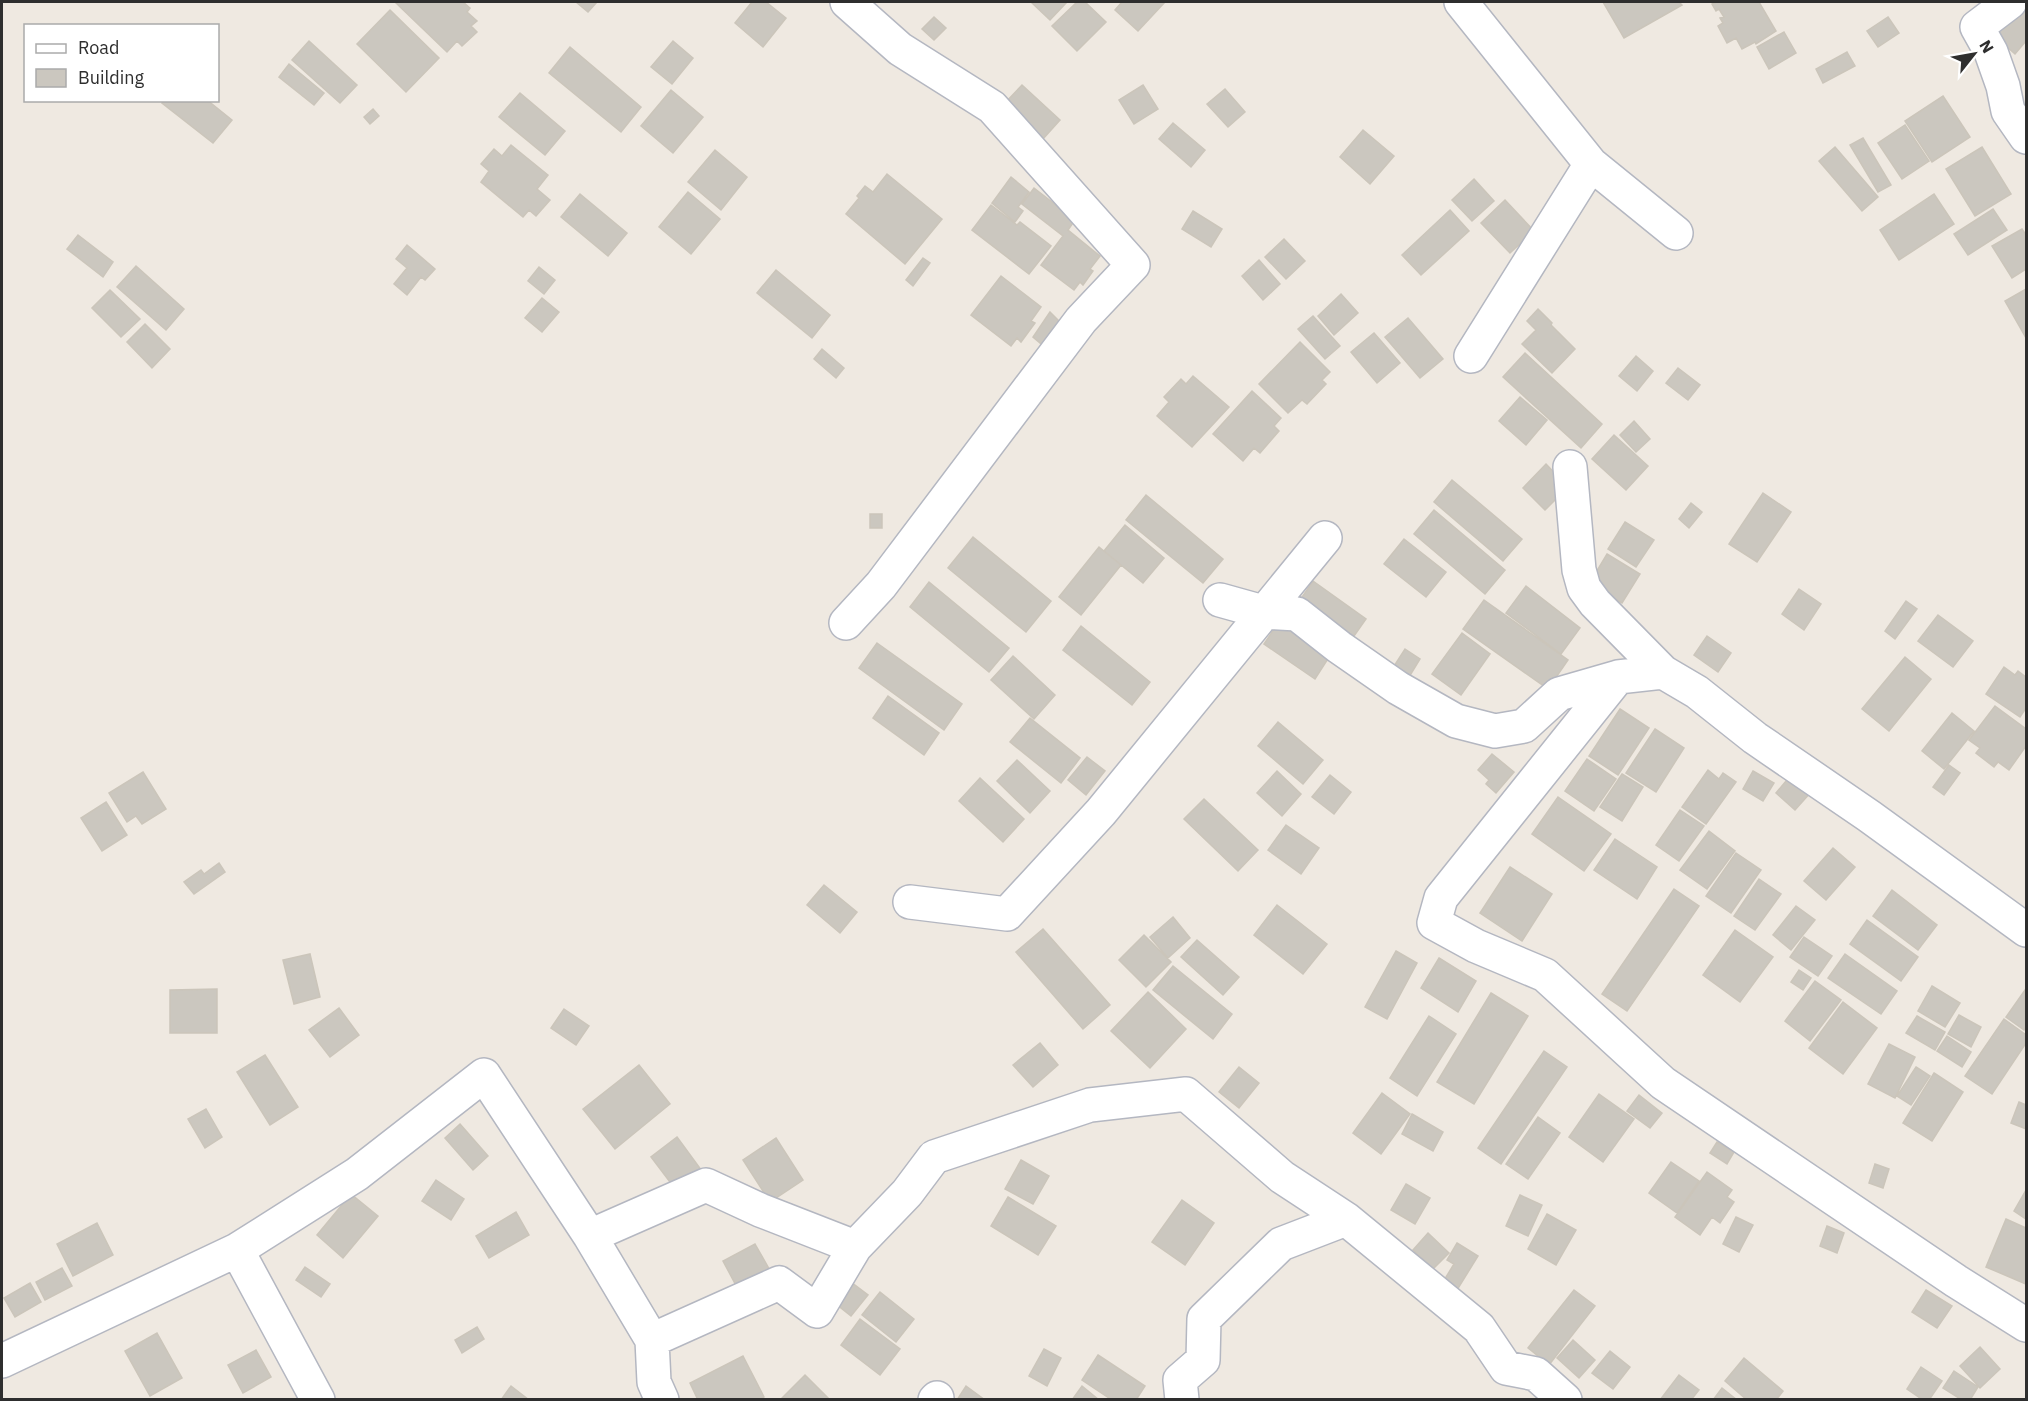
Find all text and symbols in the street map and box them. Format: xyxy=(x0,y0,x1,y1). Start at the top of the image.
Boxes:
legend xyxy=(24,24,219,102)
north arrow xyxy=(1944,24,2004,84)
text: Road xyxy=(78,36,119,59)
text: N xyxy=(1975,36,1998,56)
text: Building xyxy=(78,66,145,89)

